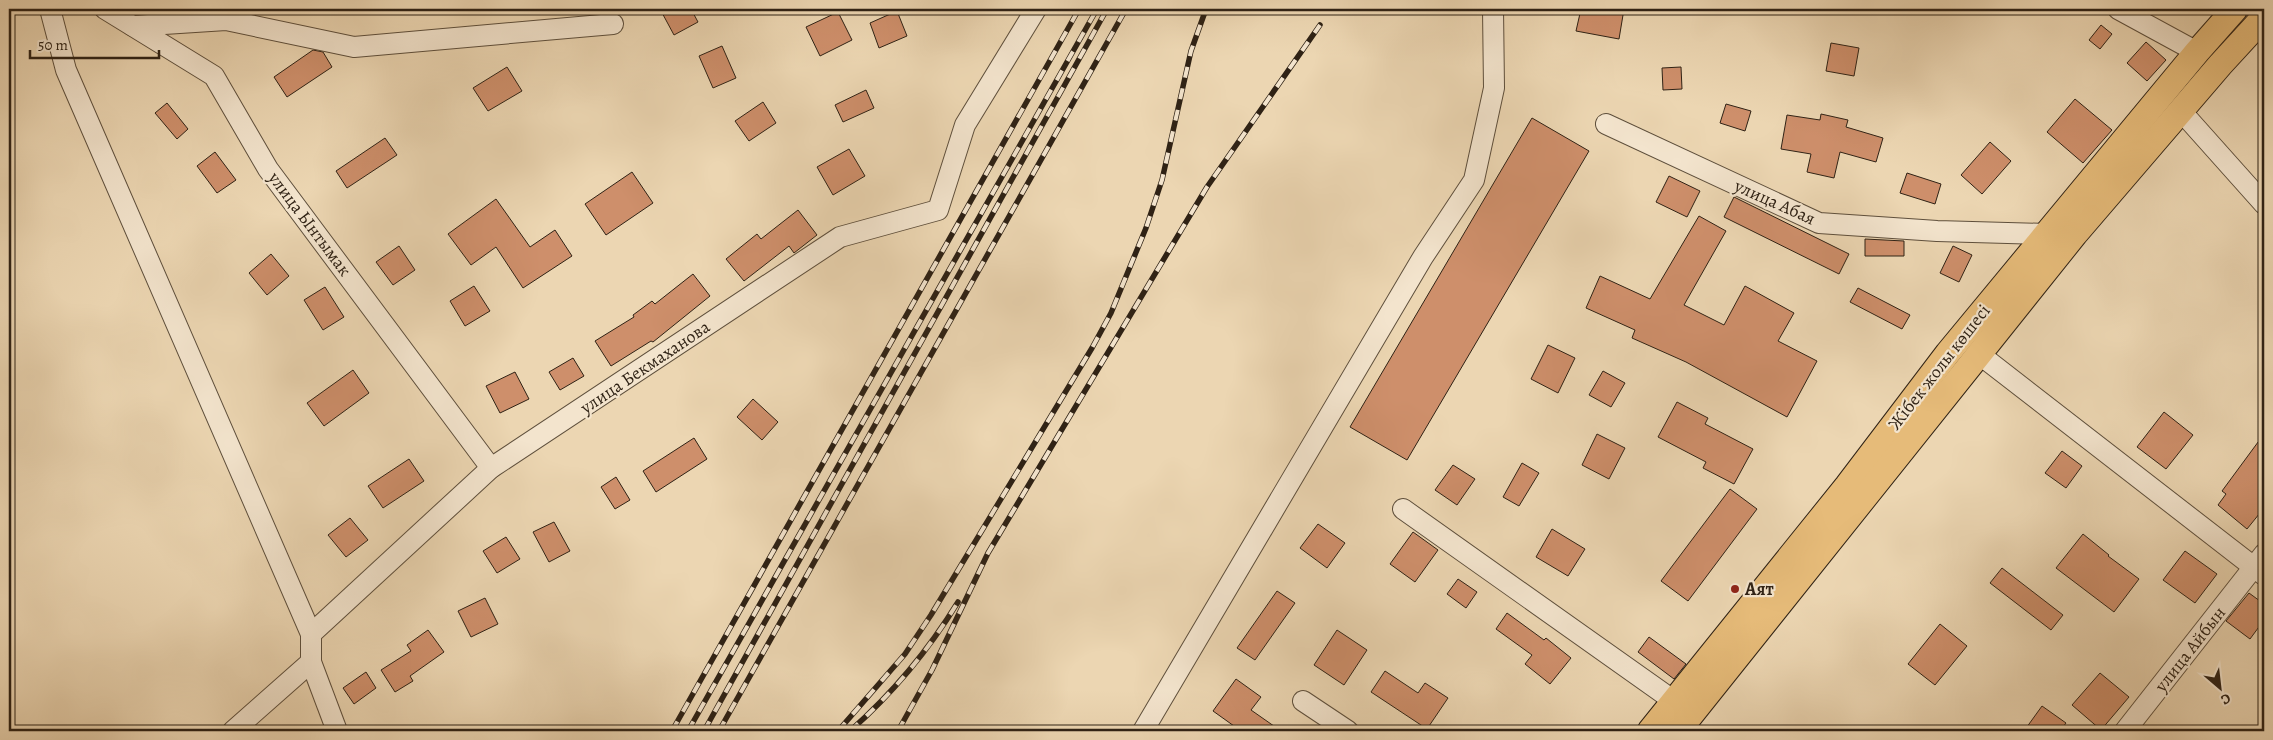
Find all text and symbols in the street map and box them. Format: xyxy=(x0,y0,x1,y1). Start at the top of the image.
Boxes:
scale bar xyxy=(30,28,159,60)
text: 50 m xyxy=(38,35,68,55)
street label: улица Ынтымак xyxy=(262,166,357,281)
street label: улица Абая xyxy=(1730,173,1819,231)
street label: Жібек жолы көшесі xyxy=(1882,299,1996,435)
street label: улица Бекмаханова xyxy=(575,314,715,420)
place label: Аят xyxy=(1744,577,1774,601)
marker: Аят xyxy=(1729,583,1741,595)
street label: улица Айбын xyxy=(2148,601,2231,697)
north arrow xyxy=(2196,662,2246,712)
text: С xyxy=(2217,689,2234,710)

